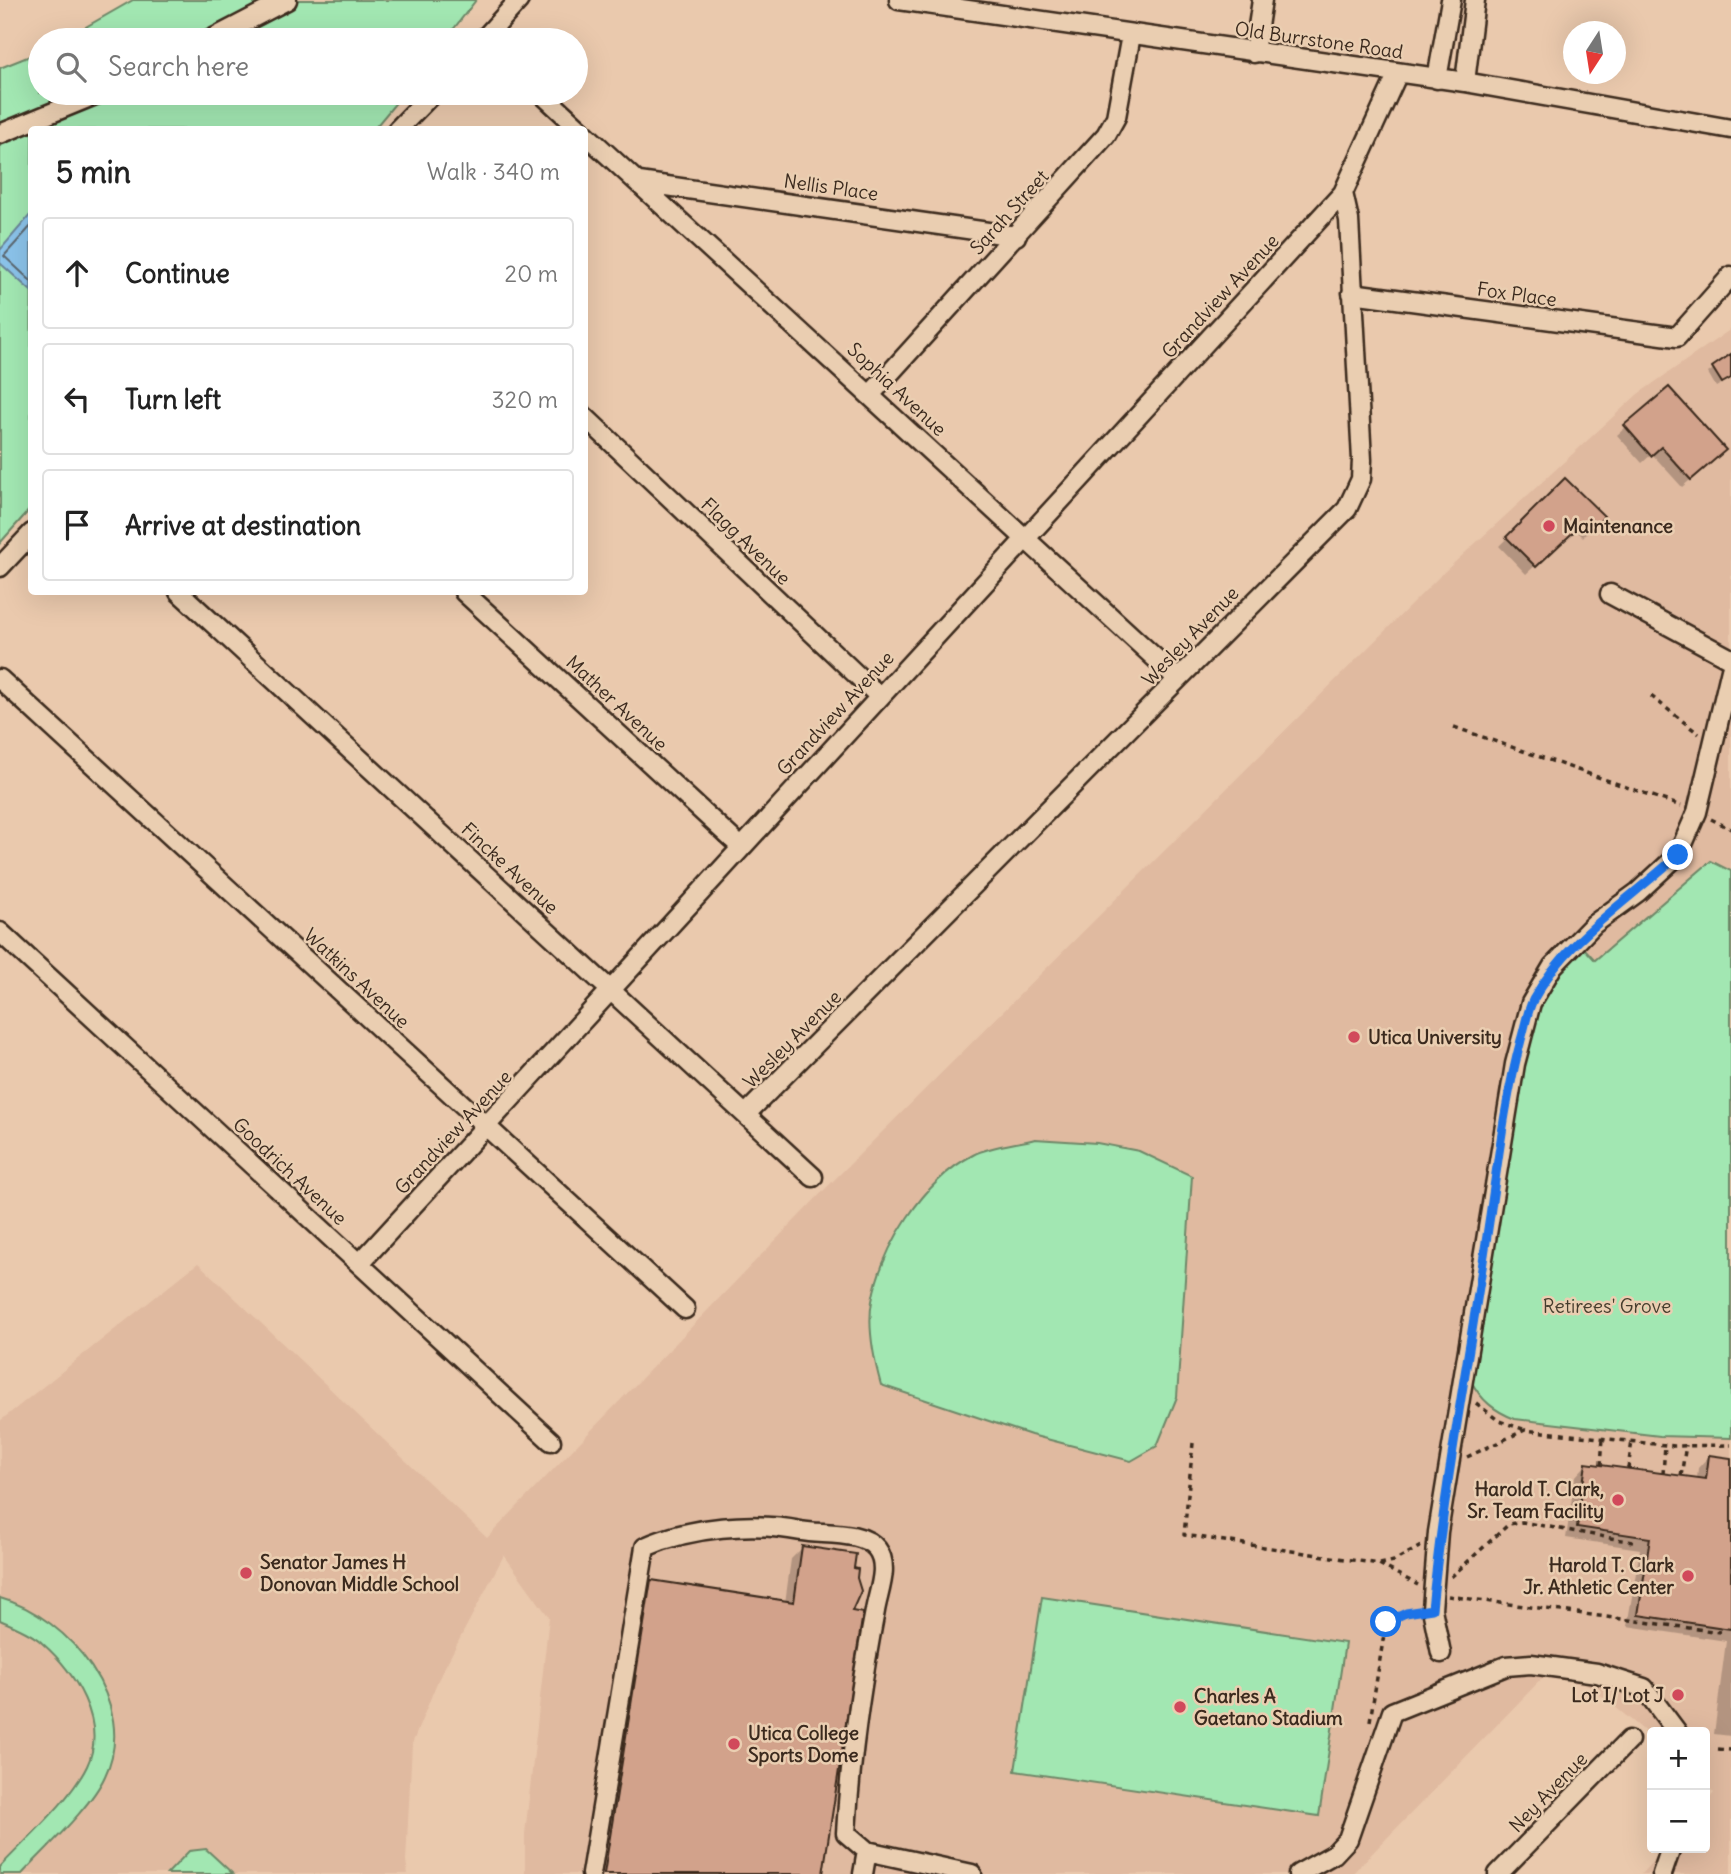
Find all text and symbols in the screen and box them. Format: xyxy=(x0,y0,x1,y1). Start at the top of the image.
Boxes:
street label: Old Burrstone Road xyxy=(1233,16,1405,64)
north arrow xyxy=(1563,21,1626,84)
search box xyxy=(28,28,588,105)
icon: search xyxy=(52,48,90,86)
text: Search here xyxy=(108,50,249,83)
text: 5 min xyxy=(56,153,131,191)
text: Walk · 340 m xyxy=(427,157,560,186)
street label: Sarah Street xyxy=(965,165,1053,259)
street label: Nellis Place xyxy=(782,168,880,206)
street label: Grandview Avenue xyxy=(1156,229,1284,363)
icon: ahead xyxy=(58,254,96,292)
text: Continue xyxy=(125,257,230,290)
text: 20 m xyxy=(505,259,558,288)
street label: Fox Place xyxy=(1476,277,1558,311)
street label: Sophia Avenue xyxy=(843,337,951,441)
icon: left xyxy=(58,380,96,418)
text: Turn left xyxy=(125,383,221,416)
text: 320 m xyxy=(492,385,558,414)
street label: Flagg Avenue xyxy=(696,492,796,590)
icon: arrive xyxy=(58,506,96,544)
text: Arrive at destination xyxy=(125,509,361,542)
place label: Maintenance xyxy=(1563,514,1673,538)
marker: Maintenance xyxy=(1541,518,1557,534)
street label: Wesley Avenue xyxy=(1137,581,1243,691)
street label: Grandview Avenue xyxy=(771,646,899,780)
street label: Mather Avenue xyxy=(561,650,673,756)
street label: Fincke Avenue xyxy=(457,817,563,919)
route end xyxy=(1662,839,1693,870)
street label: Watkins Avenue xyxy=(299,923,415,1033)
street label: Wesley Avenue xyxy=(738,985,846,1093)
place label: Utica University xyxy=(1368,1025,1502,1049)
marker: Utica University xyxy=(1346,1029,1362,1045)
street label: Grandview Avenue xyxy=(389,1065,517,1199)
street label: Goodrich Avenue xyxy=(228,1112,352,1230)
park label: Retirees' Grove xyxy=(1543,1294,1671,1318)
place label: Harold T. Clark, Sr. Team Facility xyxy=(1467,1477,1604,1523)
marker: Harold T. Clark, Sr. Team Facility xyxy=(1610,1492,1626,1508)
place label: Senator James H Donovan Middle School xyxy=(260,1550,459,1596)
place label: Harold T. Clark Jr. Athletic Center xyxy=(1523,1553,1674,1599)
marker: Senator James H Donovan Middle School xyxy=(238,1565,254,1581)
marker: Harold T. Clark Jr. Athletic Center xyxy=(1680,1568,1696,1584)
route start xyxy=(1370,1606,1401,1637)
place label: Lot I/ Lot J xyxy=(1571,1683,1664,1707)
place label: Charles A Gaetano Stadium xyxy=(1194,1684,1343,1730)
marker: Lot I/ Lot J xyxy=(1670,1687,1686,1703)
marker: Charles A Gaetano Stadium xyxy=(1172,1699,1188,1715)
place label: Utica College Sports Dome xyxy=(748,1721,859,1767)
map controls xyxy=(1647,1727,1710,1853)
button: + xyxy=(1647,1727,1710,1790)
marker: Utica College Sports Dome xyxy=(726,1736,742,1752)
street label: Ney Avenue xyxy=(1504,1747,1592,1837)
button: − xyxy=(1647,1790,1710,1853)

